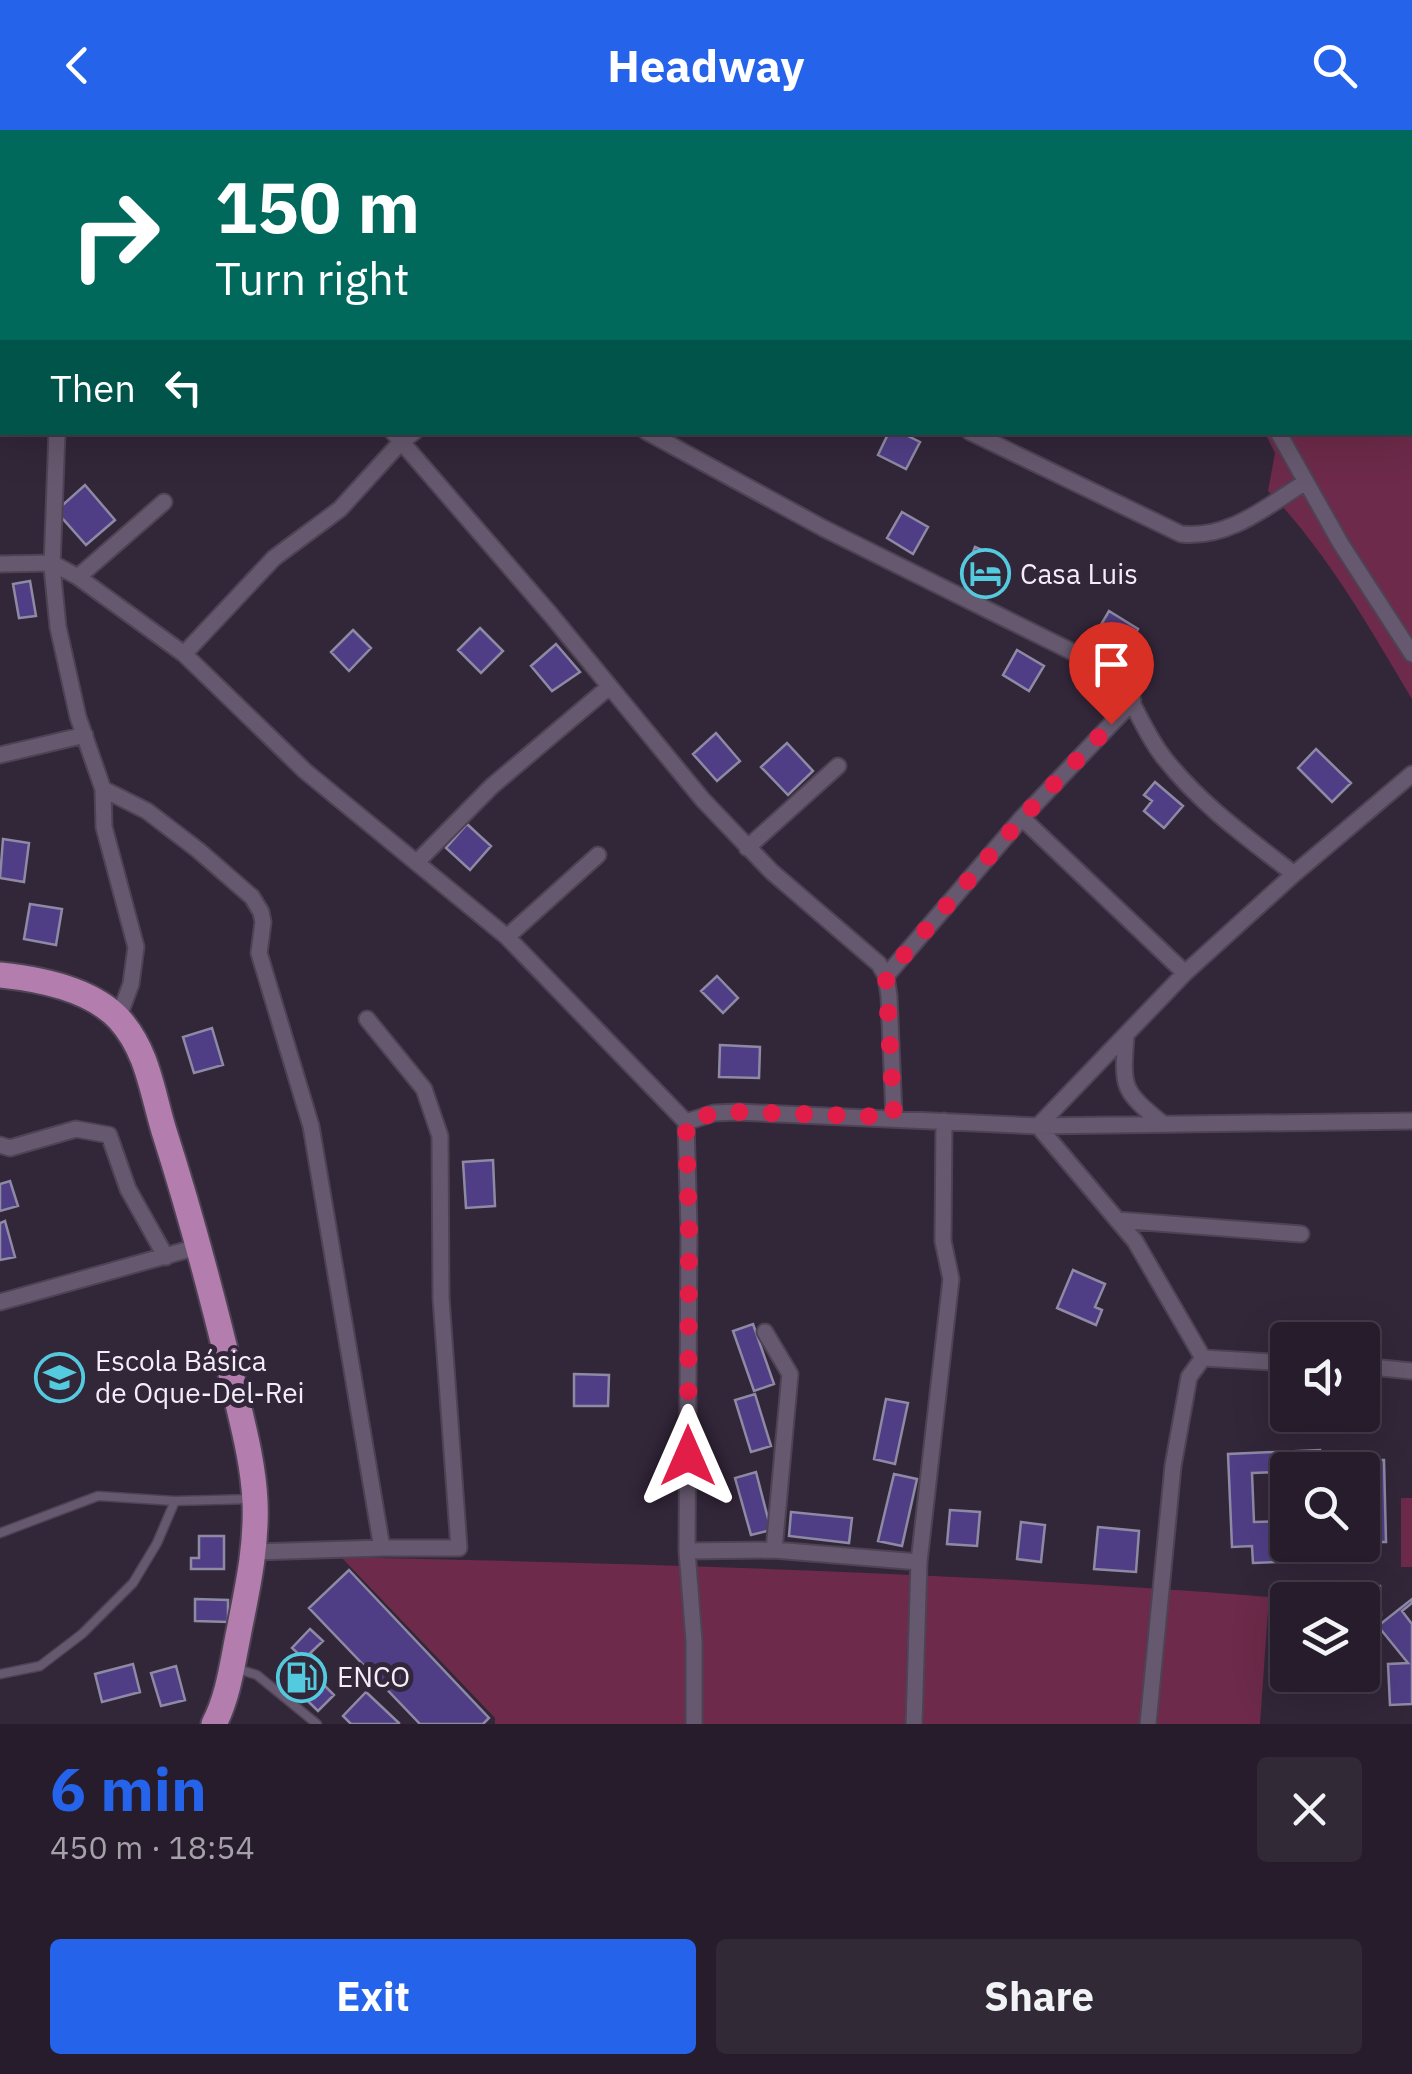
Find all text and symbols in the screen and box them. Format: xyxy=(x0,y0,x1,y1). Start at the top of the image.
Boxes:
text: Headway xyxy=(607,36,805,94)
icon: back xyxy=(50,38,105,93)
icon: search xyxy=(1307,38,1362,93)
text: 150 m xyxy=(215,161,420,252)
icon: right xyxy=(50,170,180,300)
text: Turn right xyxy=(215,249,410,307)
icon: left xyxy=(156,360,211,415)
text: Then xyxy=(50,363,136,412)
hotel icon: Casa Luis xyxy=(959,548,1011,600)
place label: Casa Luis xyxy=(1020,555,1138,592)
pin xyxy=(1069,622,1154,725)
icon: arrive xyxy=(1084,637,1139,692)
map controls xyxy=(1270,1322,1380,1692)
button: sound xyxy=(1270,1322,1380,1432)
place label: Escola Básica de Oque-Del-Rei xyxy=(95,1342,305,1411)
school or university icon: Escola Básica de Oque-Del-Rei xyxy=(34,1351,86,1403)
position arrow xyxy=(636,1404,740,1508)
button: search xyxy=(1270,1452,1380,1562)
button: layers xyxy=(1270,1582,1380,1692)
fuel station icon: ENCO xyxy=(276,1651,328,1703)
place label: ENCO xyxy=(337,1658,410,1695)
text: 6 min xyxy=(50,1749,207,1828)
button: close xyxy=(1257,1757,1362,1862)
text: 450 m · 18:54 xyxy=(50,1826,255,1868)
button: Exit xyxy=(50,1939,696,2054)
button: Share xyxy=(716,1939,1362,2054)

